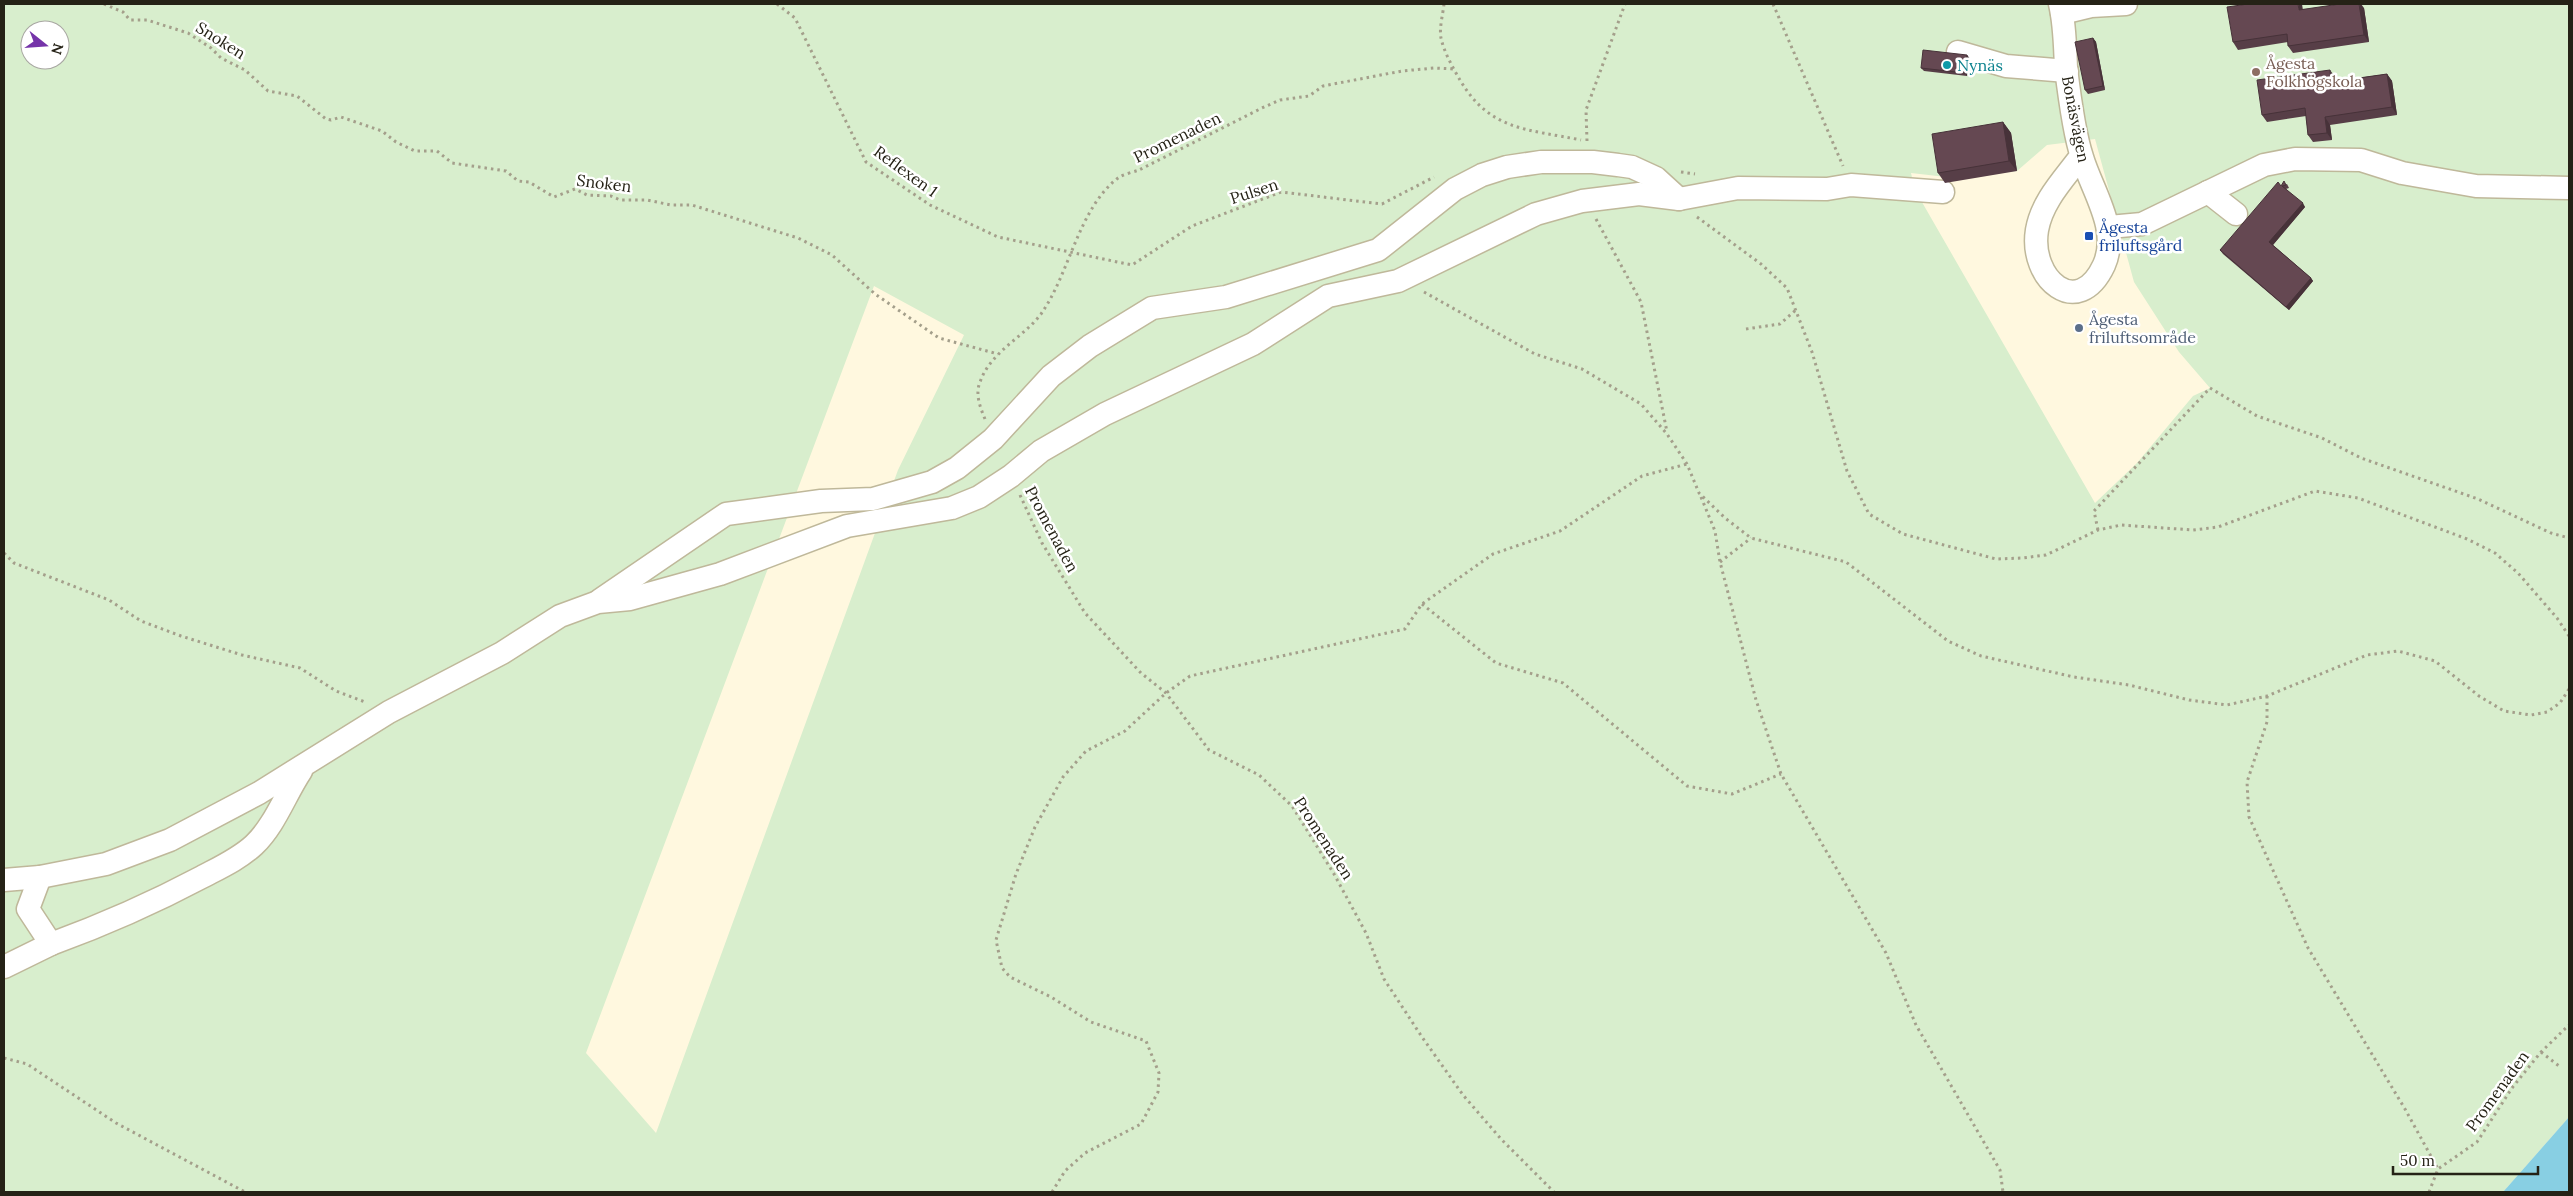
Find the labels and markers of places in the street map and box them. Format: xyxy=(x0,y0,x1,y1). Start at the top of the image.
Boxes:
place label: Ågesta Folkhögskola xyxy=(2265,53,2362,91)
place label: Nynäs xyxy=(1957,55,2003,75)
marker: Nynäs xyxy=(1941,59,1953,71)
marker: Ågesta Folkhögskola xyxy=(2250,66,2262,78)
place label: Ågesta friluftsgård xyxy=(2098,217,2183,255)
marker: Ågesta friluftsgård xyxy=(2083,230,2095,242)
place label: Ågesta friluftsområde xyxy=(2088,309,2196,347)
marker: Ågesta friluftsområde xyxy=(2073,322,2085,334)

